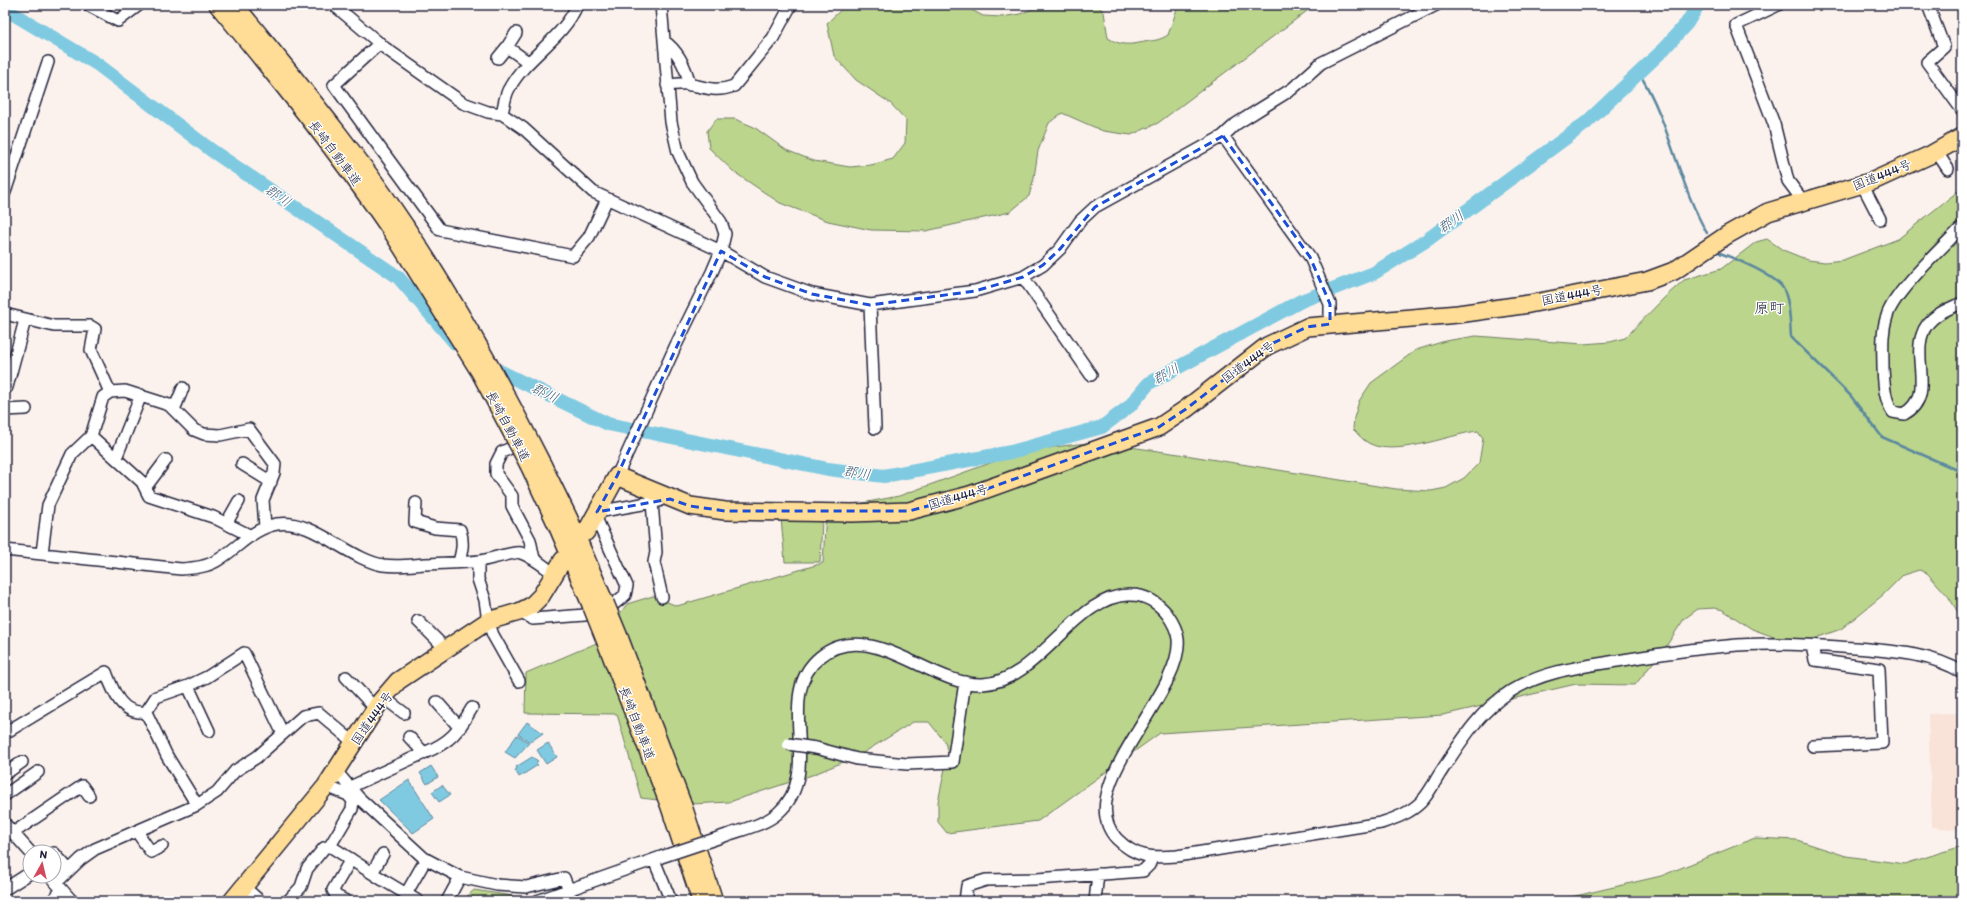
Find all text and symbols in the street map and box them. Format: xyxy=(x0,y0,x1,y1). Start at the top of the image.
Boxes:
street label: 長崎自動車道 xyxy=(306,117,364,189)
street label: 国道444号 xyxy=(1850,156,1914,194)
water label: 郡川 xyxy=(262,181,294,211)
water label: 郡川 xyxy=(1435,207,1467,237)
street label: 国道444号 xyxy=(1540,282,1604,308)
district label: 原町 xyxy=(1754,299,1785,317)
street label: 国道444号 xyxy=(1218,338,1278,386)
water label: 郡川 xyxy=(1150,360,1182,388)
water label: 郡川 xyxy=(529,379,561,407)
street label: 長崎自動車道 xyxy=(483,388,533,464)
water label: 郡川 xyxy=(842,463,872,483)
street label: 国道444号 xyxy=(926,481,990,513)
street label: 長崎自動車道 xyxy=(616,684,658,762)
street label: 国道444号 xyxy=(348,688,396,748)
north arrow xyxy=(22,844,62,884)
text: N xyxy=(39,848,48,862)

